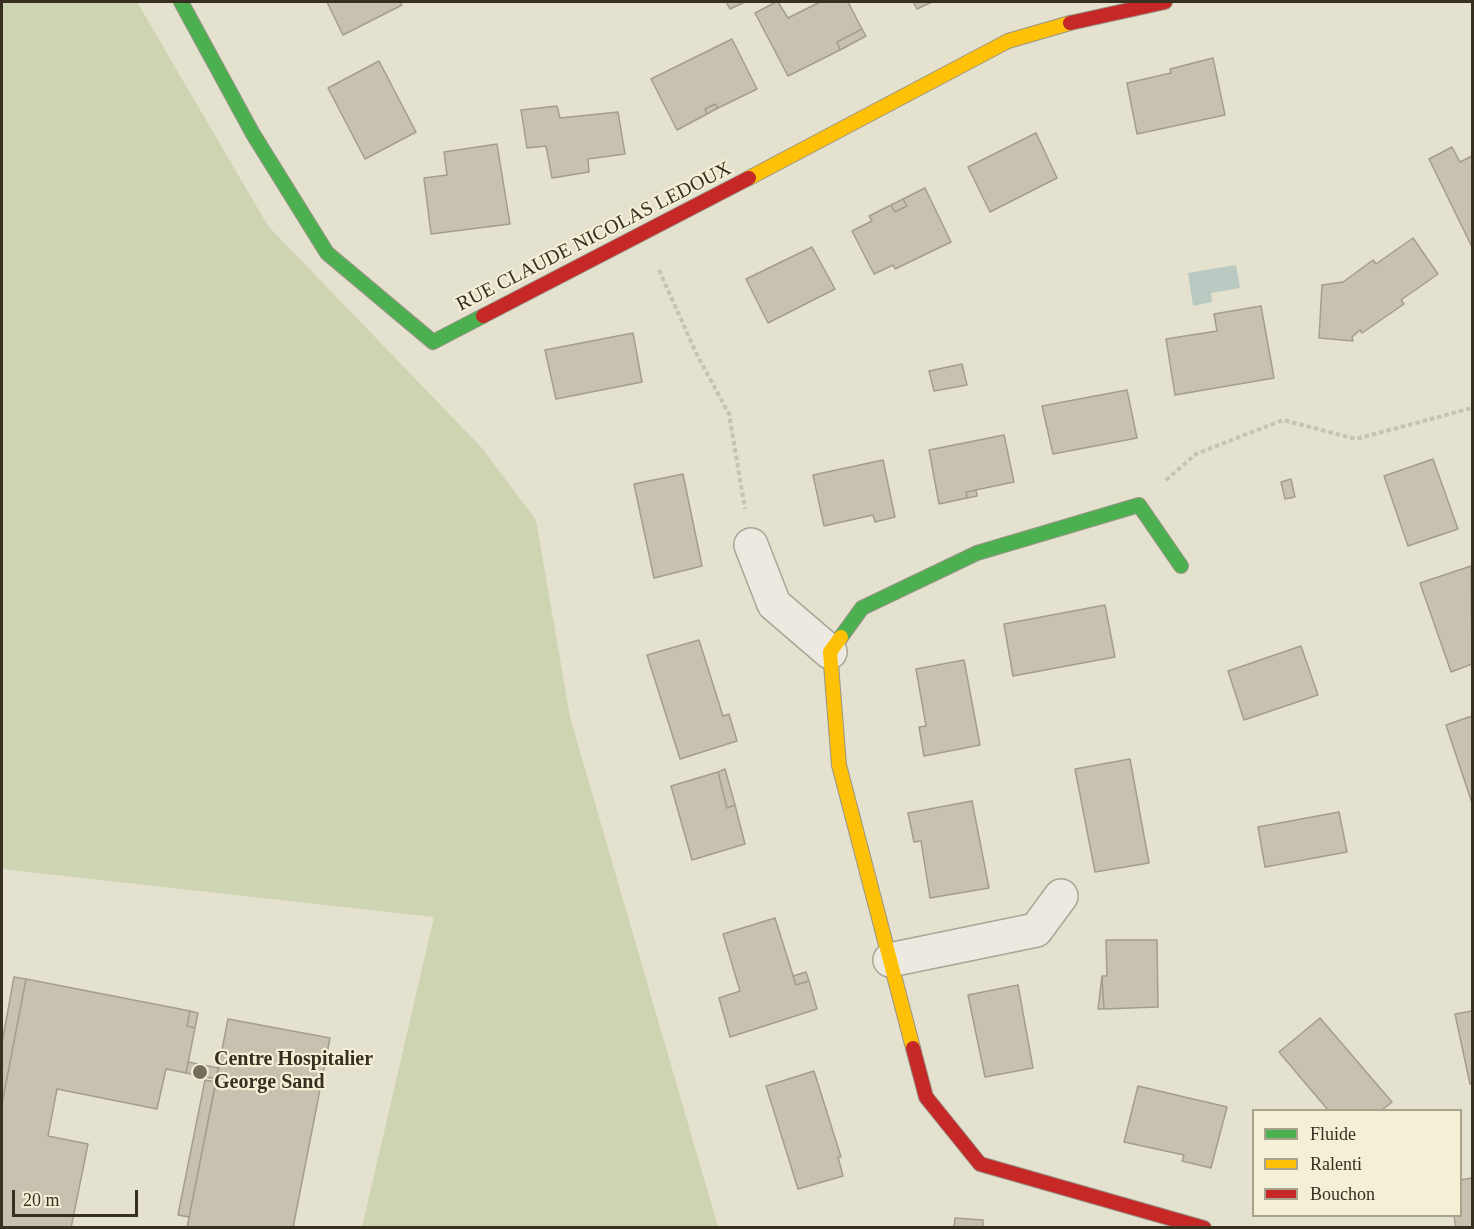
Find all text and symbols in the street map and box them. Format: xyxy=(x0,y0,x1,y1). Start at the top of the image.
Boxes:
street label: RUE CLAUDE NICOLAS LEDOUX xyxy=(453,157,735,317)
place label: Centre Hospitalier George Sand xyxy=(214,1048,373,1095)
marker: Centre Hospitalier George Sand xyxy=(191,1063,209,1081)
legend xyxy=(1252,1109,1462,1217)
text: Fluide xyxy=(1310,1124,1356,1144)
text: Ralenti xyxy=(1310,1154,1362,1174)
scale bar xyxy=(15,1178,141,1216)
text: Bouchon xyxy=(1310,1184,1375,1204)
text: 20 m xyxy=(23,1190,60,1210)

